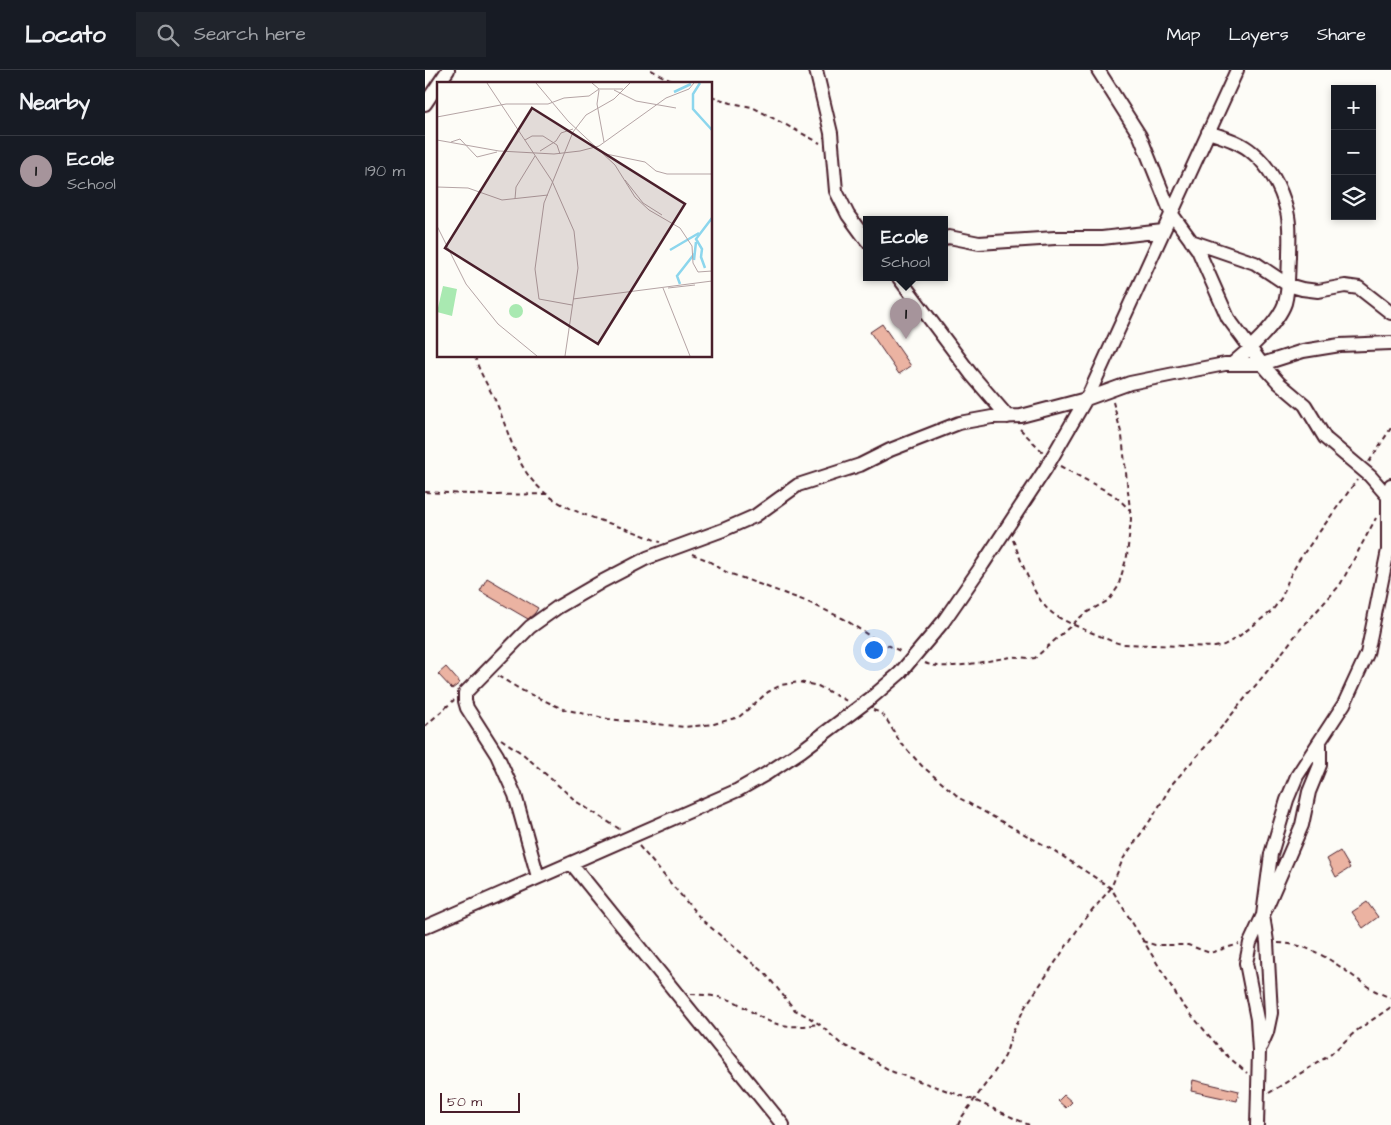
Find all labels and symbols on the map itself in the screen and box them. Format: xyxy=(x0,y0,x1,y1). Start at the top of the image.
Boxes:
inset map xyxy=(437,82,713,358)
pin: 1 xyxy=(890,298,922,339)
your location xyxy=(861,637,887,663)
scale bar xyxy=(440,1090,520,1113)

